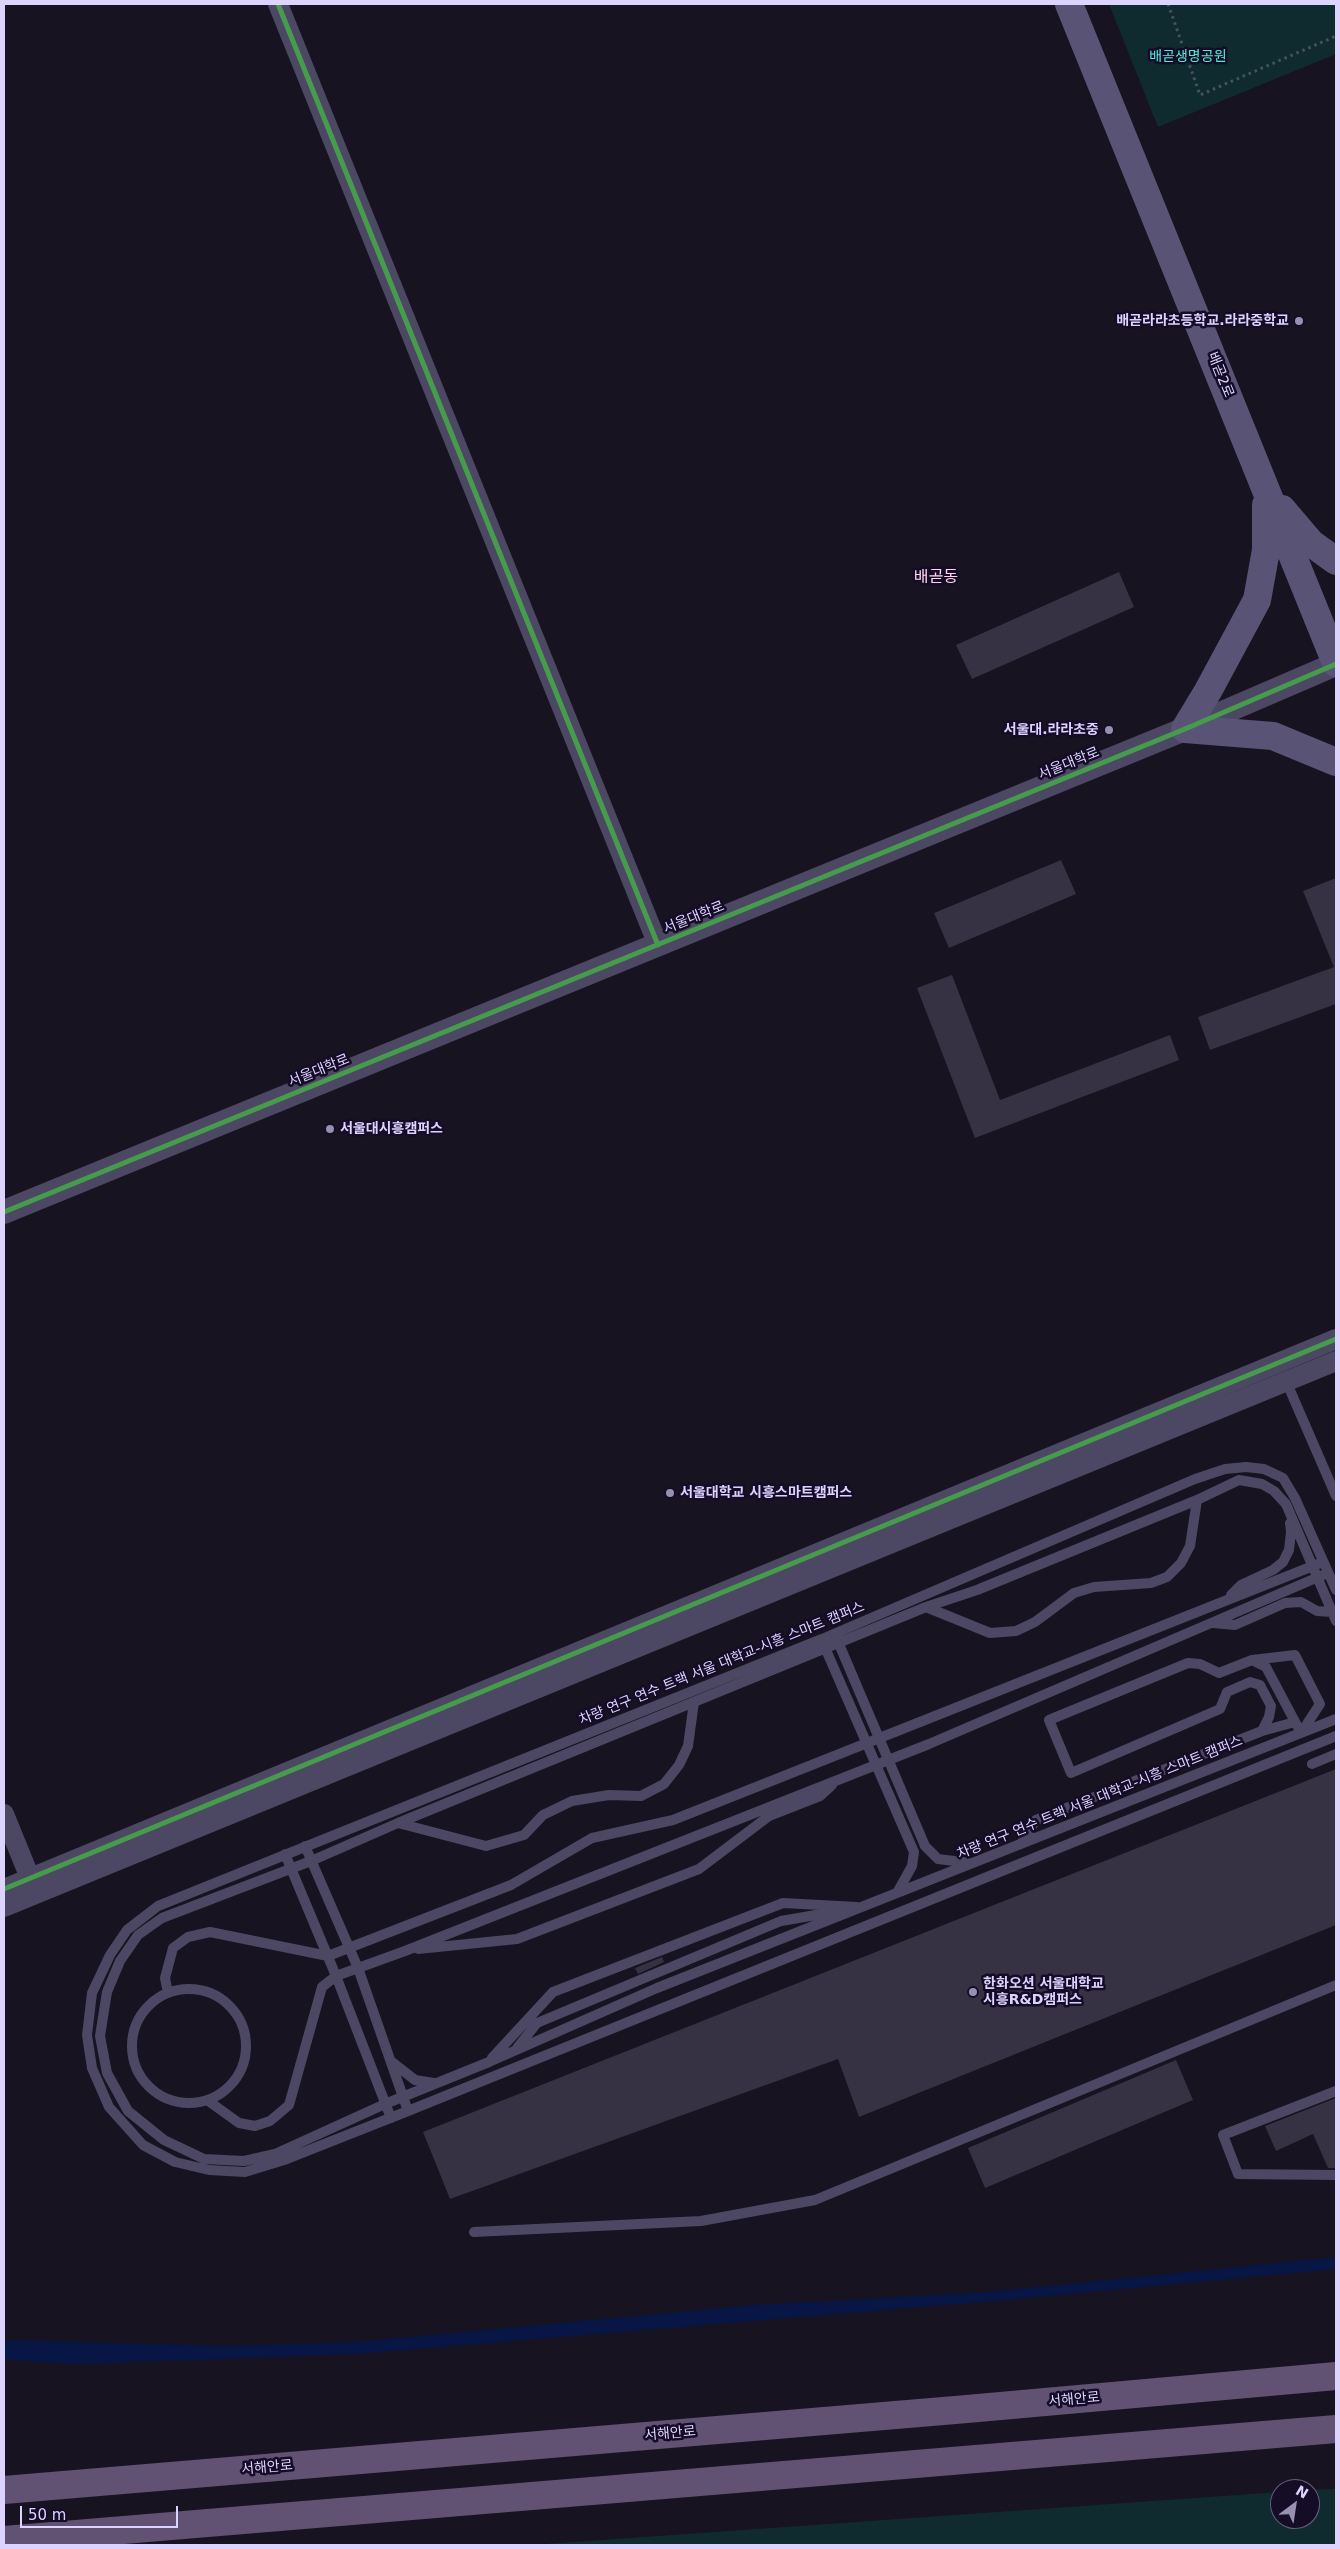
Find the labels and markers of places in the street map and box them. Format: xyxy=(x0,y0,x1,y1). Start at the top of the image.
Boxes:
place label: 배곧라라초등학교.라라중학교 xyxy=(1116,313,1289,329)
marker: 배곧라라초등학교.라라중학교 xyxy=(1293,315,1305,327)
place label: 서울대.라라초중 xyxy=(1004,722,1099,738)
marker: 서울대.라라초중 xyxy=(1103,724,1115,736)
place label: 서울대시흥캠퍼스 xyxy=(340,1121,443,1137)
marker: 서울대시흥캠퍼스 xyxy=(324,1123,336,1135)
place label: 서울대학교 시흥스마트캠퍼스 xyxy=(680,1485,852,1501)
marker: 서울대학교 시흥스마트캠퍼스 xyxy=(664,1487,676,1499)
place label: 한화오션 서울대학교 시흥R&D캠퍼스 xyxy=(983,1976,1104,2008)
marker: 한화오션 서울대학교 시흥R&D캠퍼스 xyxy=(967,1986,979,1998)

